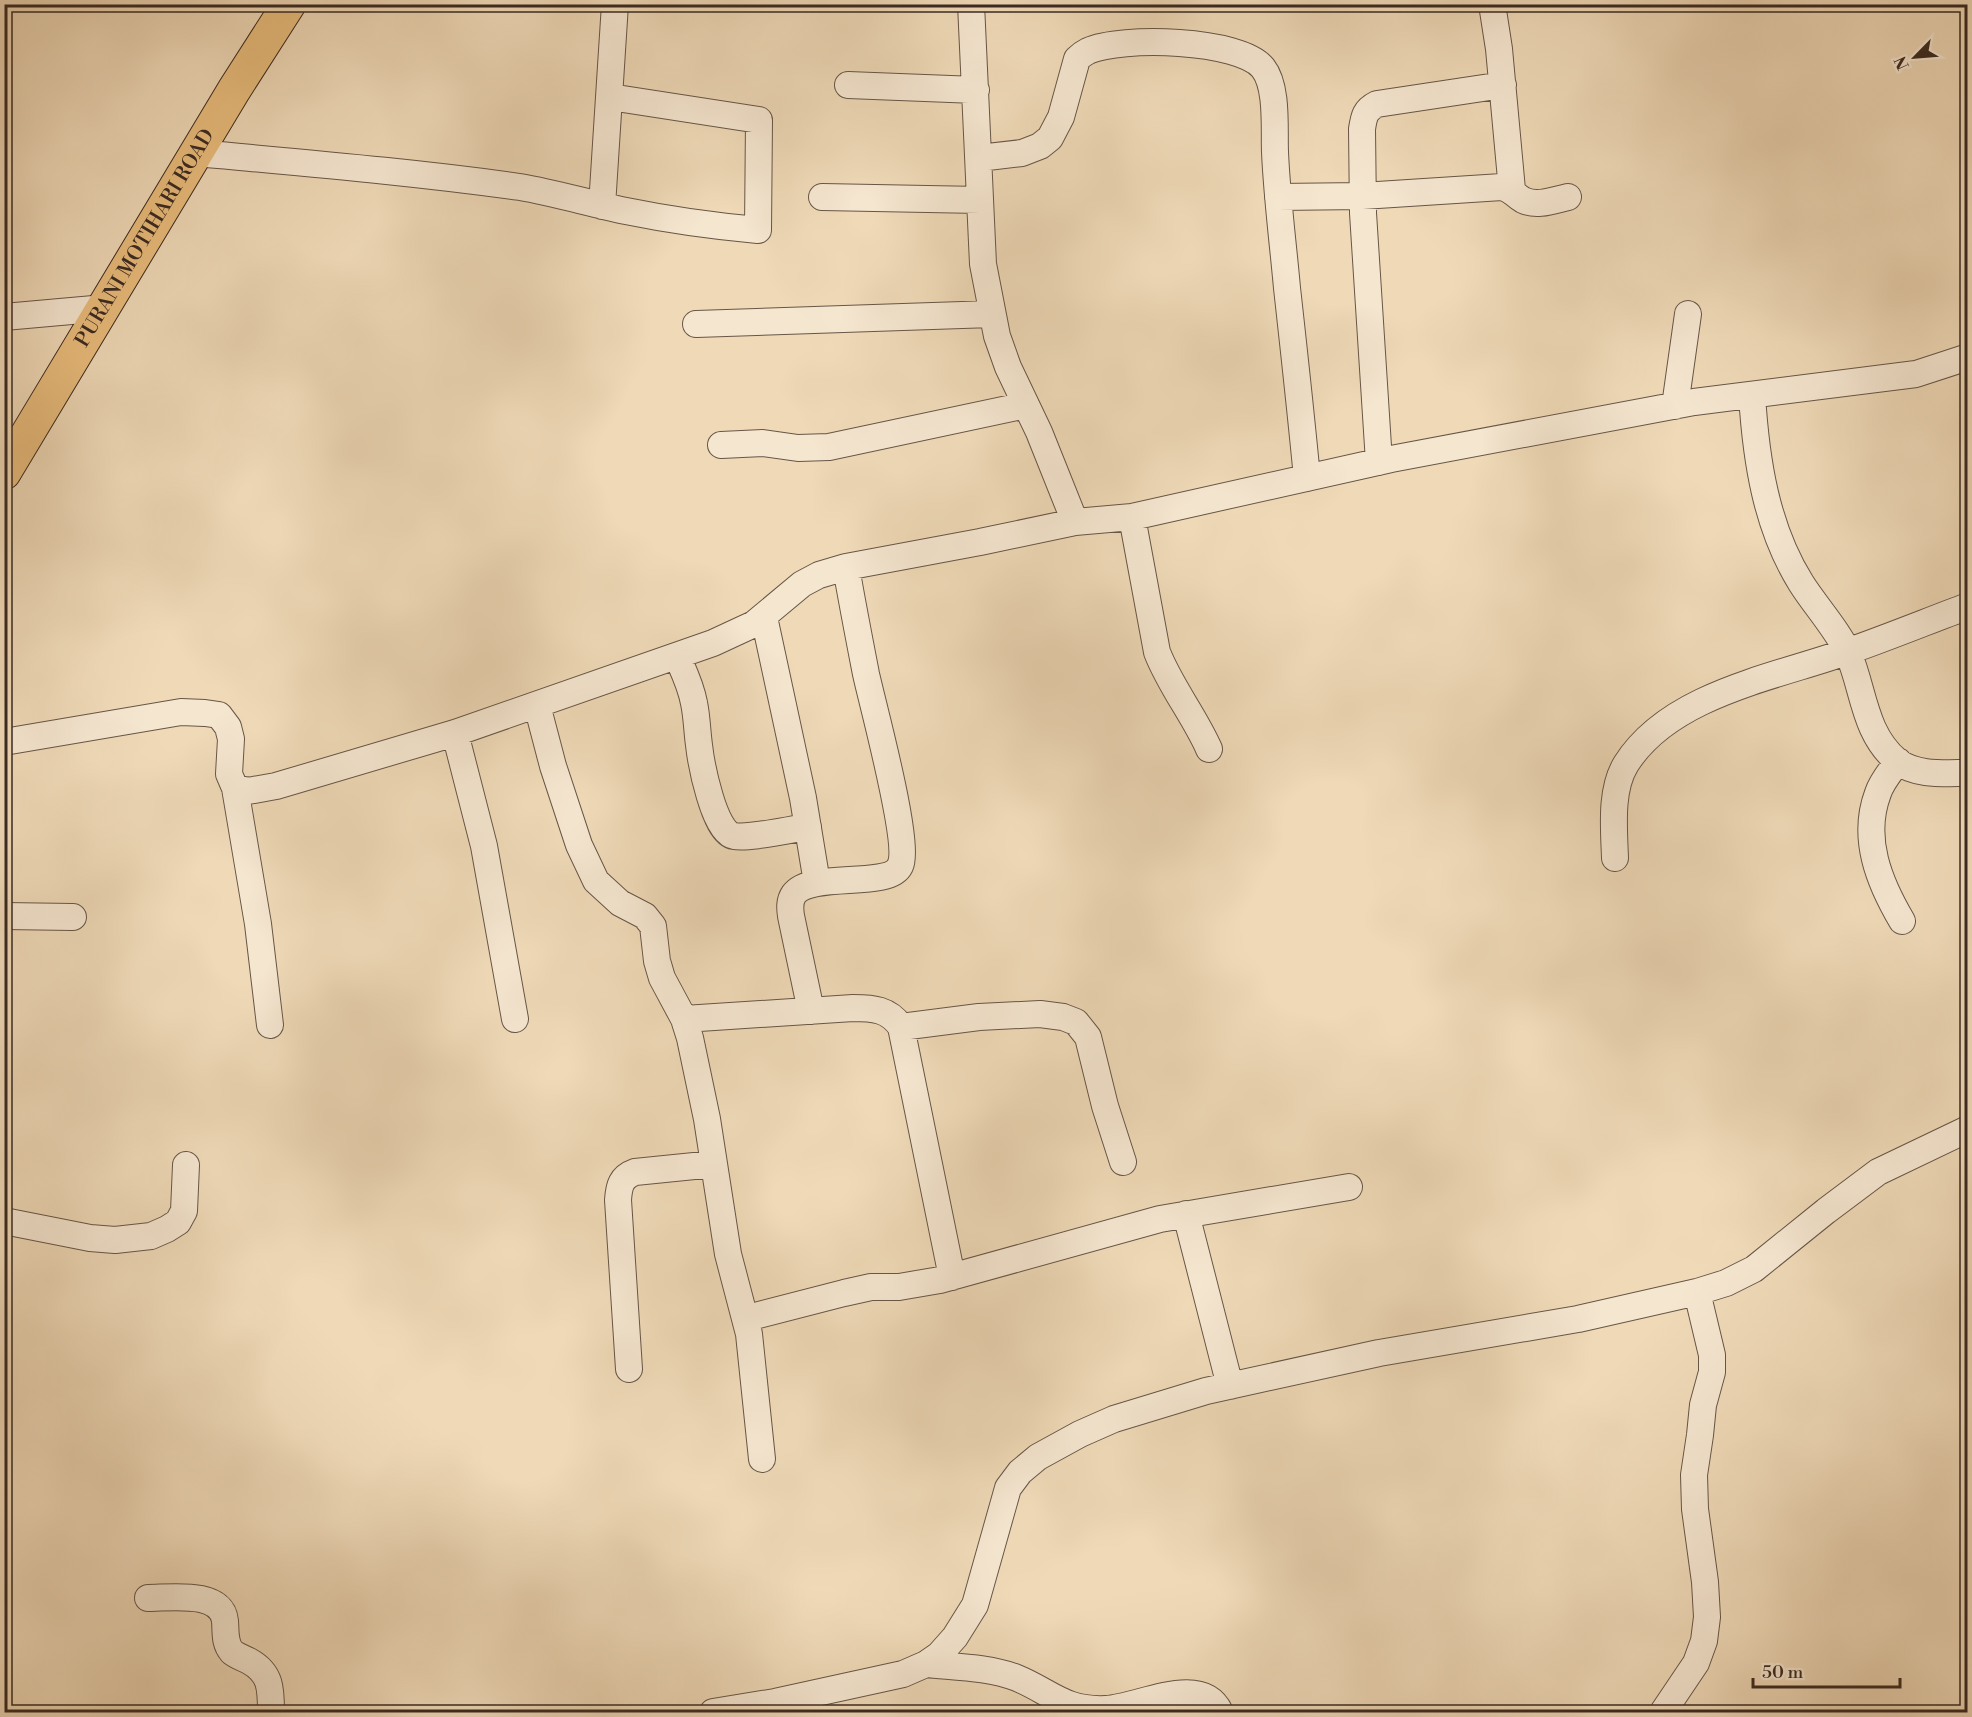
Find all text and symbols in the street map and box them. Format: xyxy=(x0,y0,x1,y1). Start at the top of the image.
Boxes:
north arrow xyxy=(1885,27,1945,87)
text: N xyxy=(1890,53,1914,73)
street label: PURANI MOTIHARI ROAD xyxy=(70,124,220,352)
scale bar xyxy=(1753,1651,1900,1689)
text: 50 m xyxy=(1762,1661,1804,1684)

